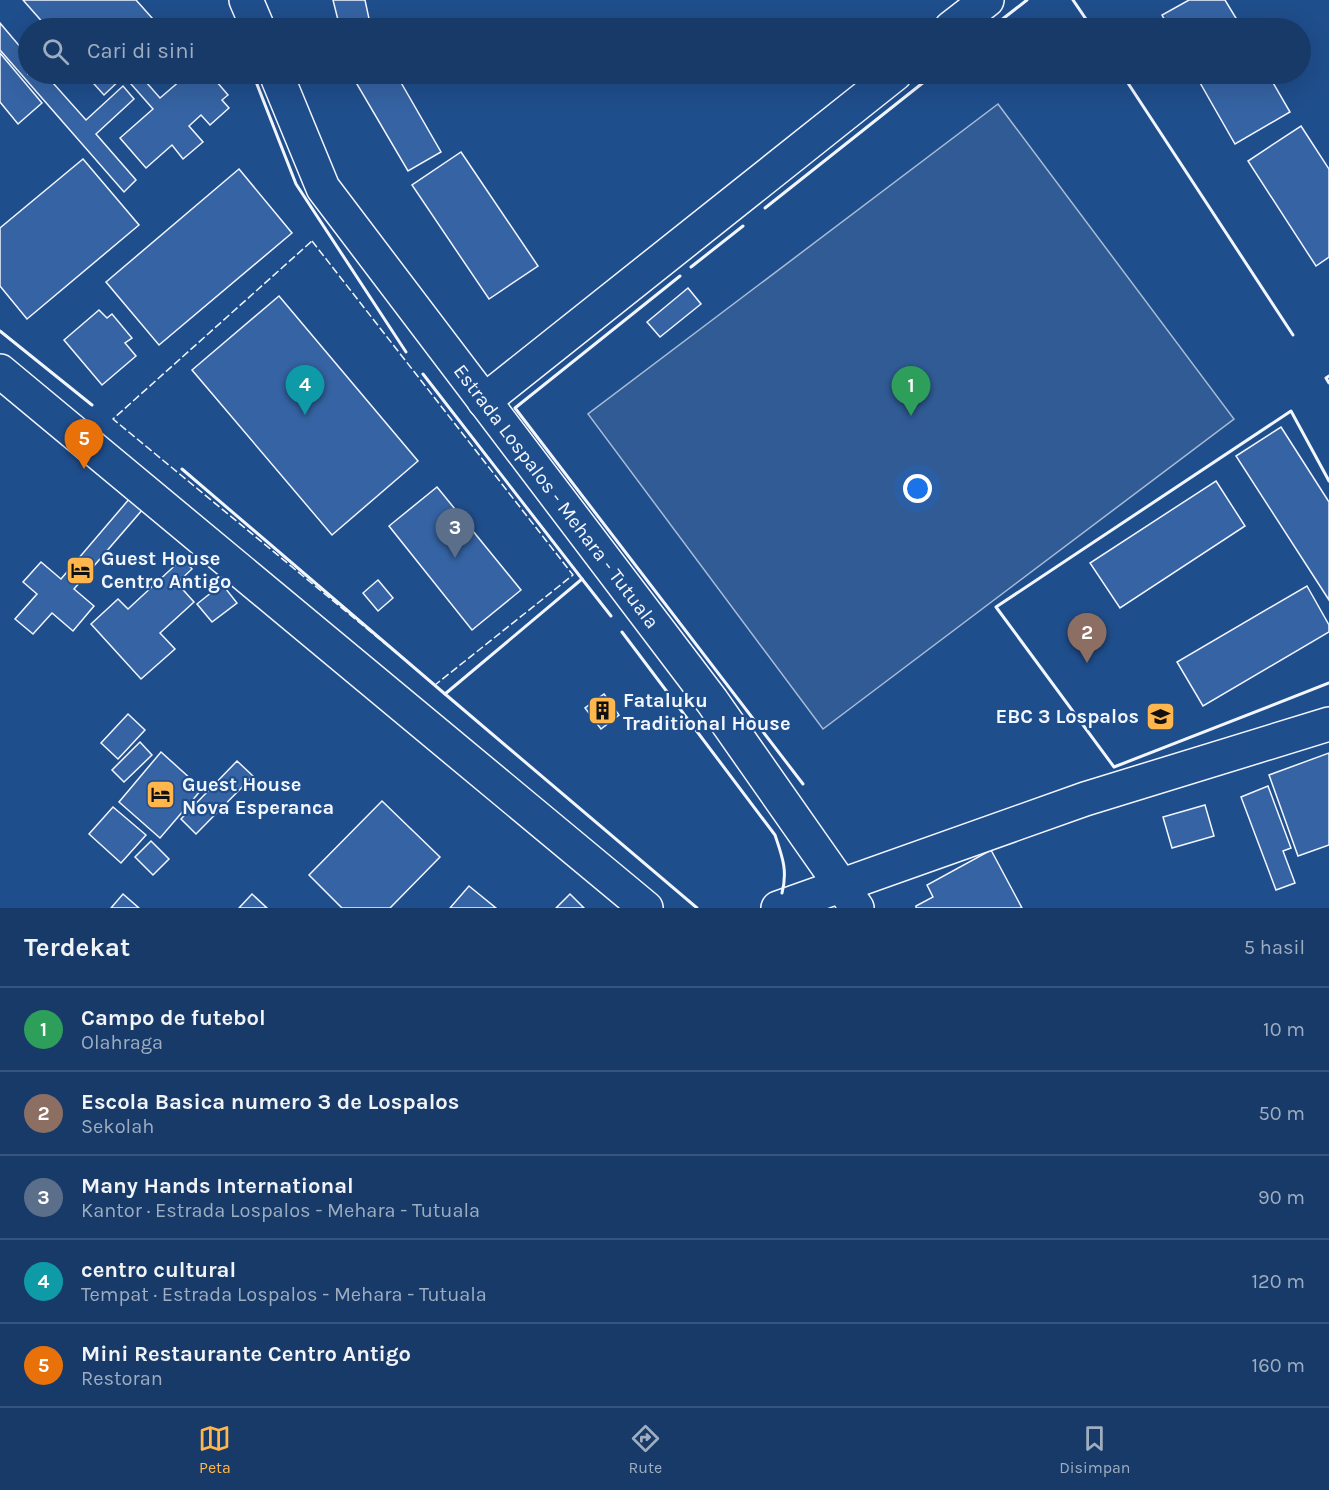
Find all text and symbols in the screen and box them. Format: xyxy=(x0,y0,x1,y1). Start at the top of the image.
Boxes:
search box xyxy=(18,18,1311,84)
icon: search xyxy=(39,35,72,68)
text: Cari di sini xyxy=(87,38,195,64)
street label: Estrada Lospalos - Mehara - Tutuala xyxy=(449,360,664,633)
pin: 4 xyxy=(286,366,324,415)
pin: 1 xyxy=(892,366,930,416)
pin: 5 xyxy=(64,420,104,469)
your location xyxy=(903,474,932,503)
pin: 3 xyxy=(436,508,474,558)
place label: Guest House Centro Antigo xyxy=(101,547,231,593)
hotel icon: Guest House Centro Antigo xyxy=(64,554,96,586)
pin: 2 xyxy=(1068,614,1106,663)
place label: Fataluku Traditional House xyxy=(623,689,791,735)
building icon: Fataluku Traditional House xyxy=(586,695,618,727)
school or university icon: EBC 3 Lospalos xyxy=(1144,700,1176,732)
place label: EBC 3 Lospalos xyxy=(995,705,1139,728)
place label: Guest House Nova Esperanca xyxy=(182,773,334,819)
hotel icon: Guest House Nova Esperanca xyxy=(145,779,177,811)
text: Terdekat xyxy=(24,932,130,963)
text: 5 hasil xyxy=(1244,936,1305,959)
text: Campo de futebol xyxy=(81,1005,266,1031)
text: 1 xyxy=(40,1018,47,1041)
text: 10 m xyxy=(1263,1018,1305,1041)
text: Olahraga xyxy=(81,1031,163,1054)
text: Escola Basica numero 3 de Lospalos xyxy=(81,1089,459,1115)
text: 2 xyxy=(37,1102,50,1125)
text: 50 m xyxy=(1258,1102,1305,1125)
text: Sekolah xyxy=(81,1115,154,1138)
text: Many Hands International xyxy=(81,1173,354,1199)
text: 3 xyxy=(37,1186,50,1209)
text: 90 m xyxy=(1258,1186,1305,1209)
text: Kantor · Estrada Lospalos - Mehara - Tutuala xyxy=(81,1199,480,1222)
text: centro cultural xyxy=(81,1257,236,1283)
text: 4 xyxy=(38,1270,49,1293)
text: 120 m xyxy=(1251,1270,1305,1293)
text: Tempat · Estrada Lospalos - Mehara - Tutuala xyxy=(81,1283,487,1306)
text: Mini Restaurante Centro Antigo xyxy=(81,1341,411,1367)
text: 5 xyxy=(38,1354,49,1377)
text: 160 m xyxy=(1252,1354,1305,1377)
text: Restoran xyxy=(81,1367,163,1390)
tab: Peta xyxy=(198,1422,231,1477)
tab: Rute xyxy=(628,1422,662,1477)
tab: Disimpan xyxy=(1059,1422,1130,1477)

